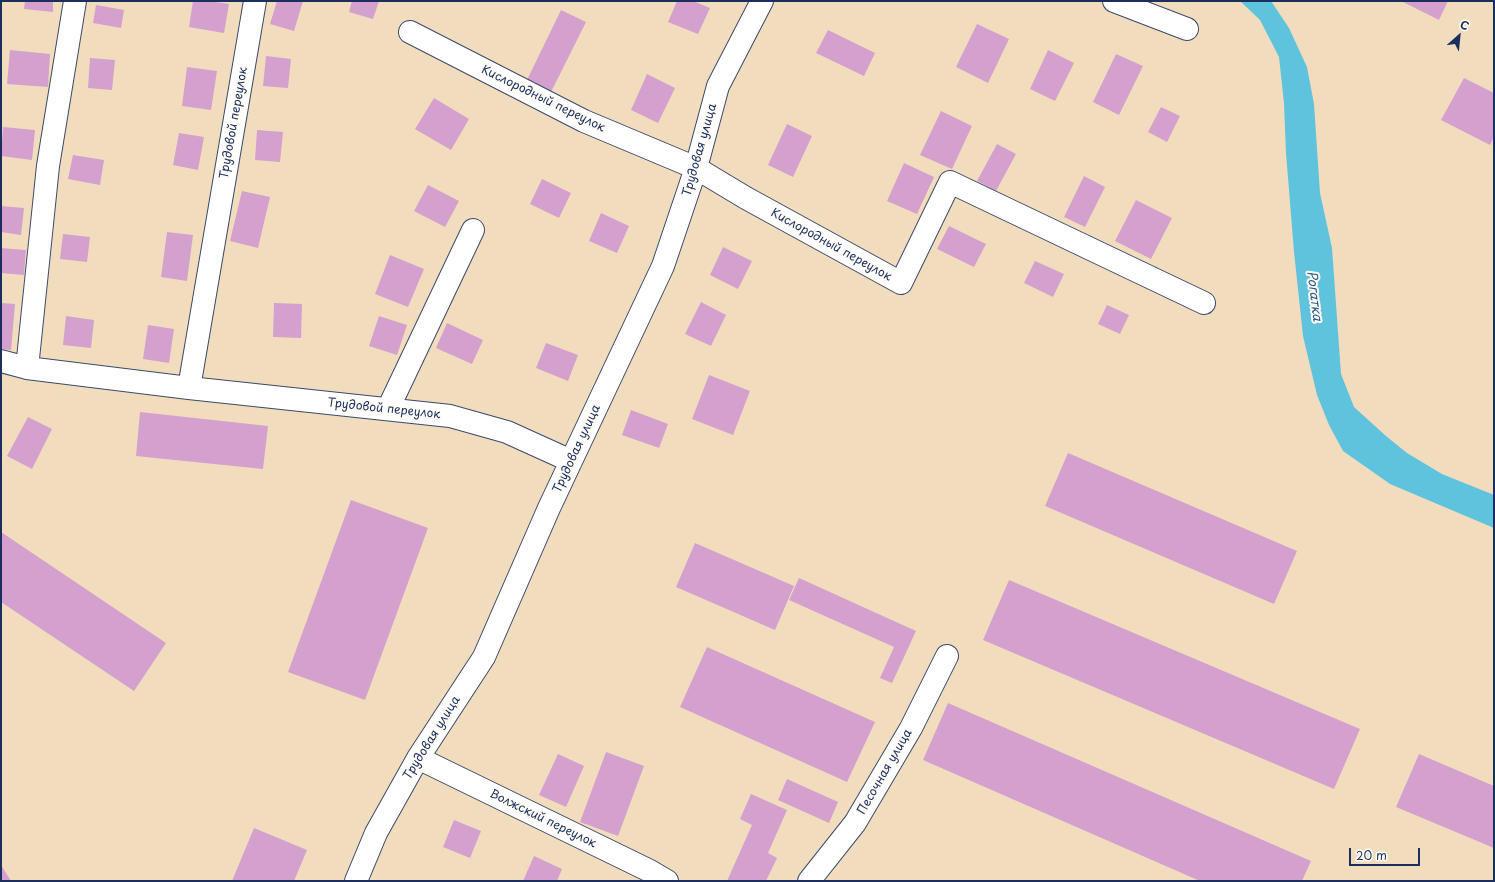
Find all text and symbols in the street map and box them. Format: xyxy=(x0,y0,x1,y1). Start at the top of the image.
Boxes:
text: С xyxy=(1457,15,1472,34)
north arrow xyxy=(1439,16,1479,56)
street label: Кислородный переулок xyxy=(479,63,607,135)
street label: Трудовой переулок xyxy=(217,66,251,180)
street label: Трудовая улица xyxy=(680,102,720,198)
street label: Кислородный переулок xyxy=(768,206,894,284)
water label: Рогатка xyxy=(1303,270,1325,322)
street label: Трудовой переулок xyxy=(327,396,441,422)
street label: Трудовая улица xyxy=(550,403,604,495)
street label: Трудовая улица xyxy=(401,694,463,782)
street label: Песочная улица xyxy=(855,727,915,817)
street label: Волжский переулок xyxy=(487,787,599,851)
scale bar xyxy=(1351,840,1422,866)
text: 20 m xyxy=(1356,846,1387,864)

